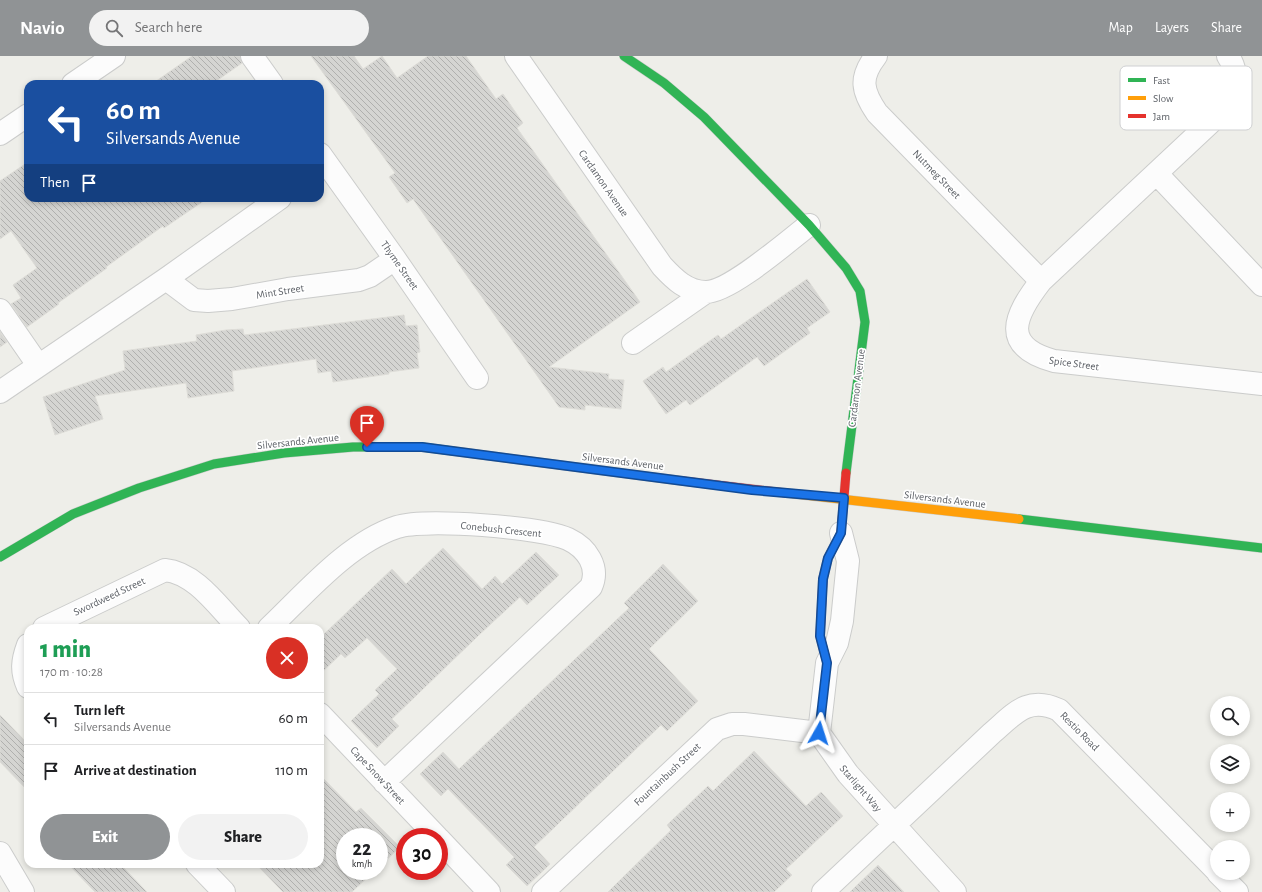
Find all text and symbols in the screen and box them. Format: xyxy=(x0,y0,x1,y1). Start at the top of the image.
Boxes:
search box xyxy=(89,10,369,46)
icon: search xyxy=(103,17,125,39)
text: Navio xyxy=(20,19,65,38)
text: Search here xyxy=(135,20,203,35)
text: Map xyxy=(1108,21,1133,35)
text: Layers xyxy=(1155,21,1189,35)
text: Share xyxy=(1211,21,1242,35)
legend xyxy=(1120,66,1252,130)
text: Fast xyxy=(1153,75,1171,86)
text: Slow xyxy=(1153,93,1174,104)
icon: left xyxy=(40,96,92,148)
text: 60 m xyxy=(106,97,161,125)
text: Jam xyxy=(1153,111,1170,122)
text: Silversands Avenue xyxy=(106,130,240,148)
street label: Cardamon Avenue xyxy=(577,148,631,219)
street label: Nutmeg Street xyxy=(911,148,963,201)
icon: arrive xyxy=(78,172,100,194)
text: Then xyxy=(40,175,70,190)
street label: Thyme Street xyxy=(379,239,421,292)
street label: Mint Street xyxy=(255,282,305,301)
street label: Cardamon Avenue xyxy=(846,348,867,428)
street label: Spice Street xyxy=(1048,355,1100,373)
pin xyxy=(350,406,384,447)
icon: arrive xyxy=(356,412,378,434)
street label: Silversands Avenue xyxy=(257,432,339,451)
street label: Silversands Avenue xyxy=(582,451,664,472)
street label: Silversands Avenue xyxy=(904,489,986,510)
street label: Conebush Crescent xyxy=(460,520,542,539)
street label: Swordweed Street xyxy=(72,575,147,618)
button: close xyxy=(266,637,308,679)
text: 1 min xyxy=(40,638,91,662)
text: 170 m · 10:28 xyxy=(40,666,103,679)
map controls xyxy=(1210,696,1250,880)
button: search xyxy=(1210,696,1250,736)
text: Turn left xyxy=(74,703,125,718)
icon: left xyxy=(40,708,62,730)
street label: Restio Road xyxy=(1058,710,1101,753)
text: 60 m xyxy=(279,711,308,726)
position arrow xyxy=(798,712,840,754)
text: Silversands Avenue xyxy=(74,721,171,734)
street label: Fountainbush Street xyxy=(632,740,703,808)
street label: Cape Snow Street xyxy=(348,744,407,807)
button: layers xyxy=(1210,744,1250,784)
icon: arrive xyxy=(40,760,62,782)
text: Arrive at destination xyxy=(74,763,197,778)
text: 110 m xyxy=(275,763,308,778)
street label: Starlight Way xyxy=(837,763,884,814)
button: + xyxy=(1210,792,1250,832)
button: Exit xyxy=(40,814,170,860)
button: Share xyxy=(178,814,308,860)
speed limit sign: 30 xyxy=(396,828,448,880)
text: 22 xyxy=(353,839,371,859)
button: − xyxy=(1210,840,1250,880)
text: km/h xyxy=(352,859,372,869)

